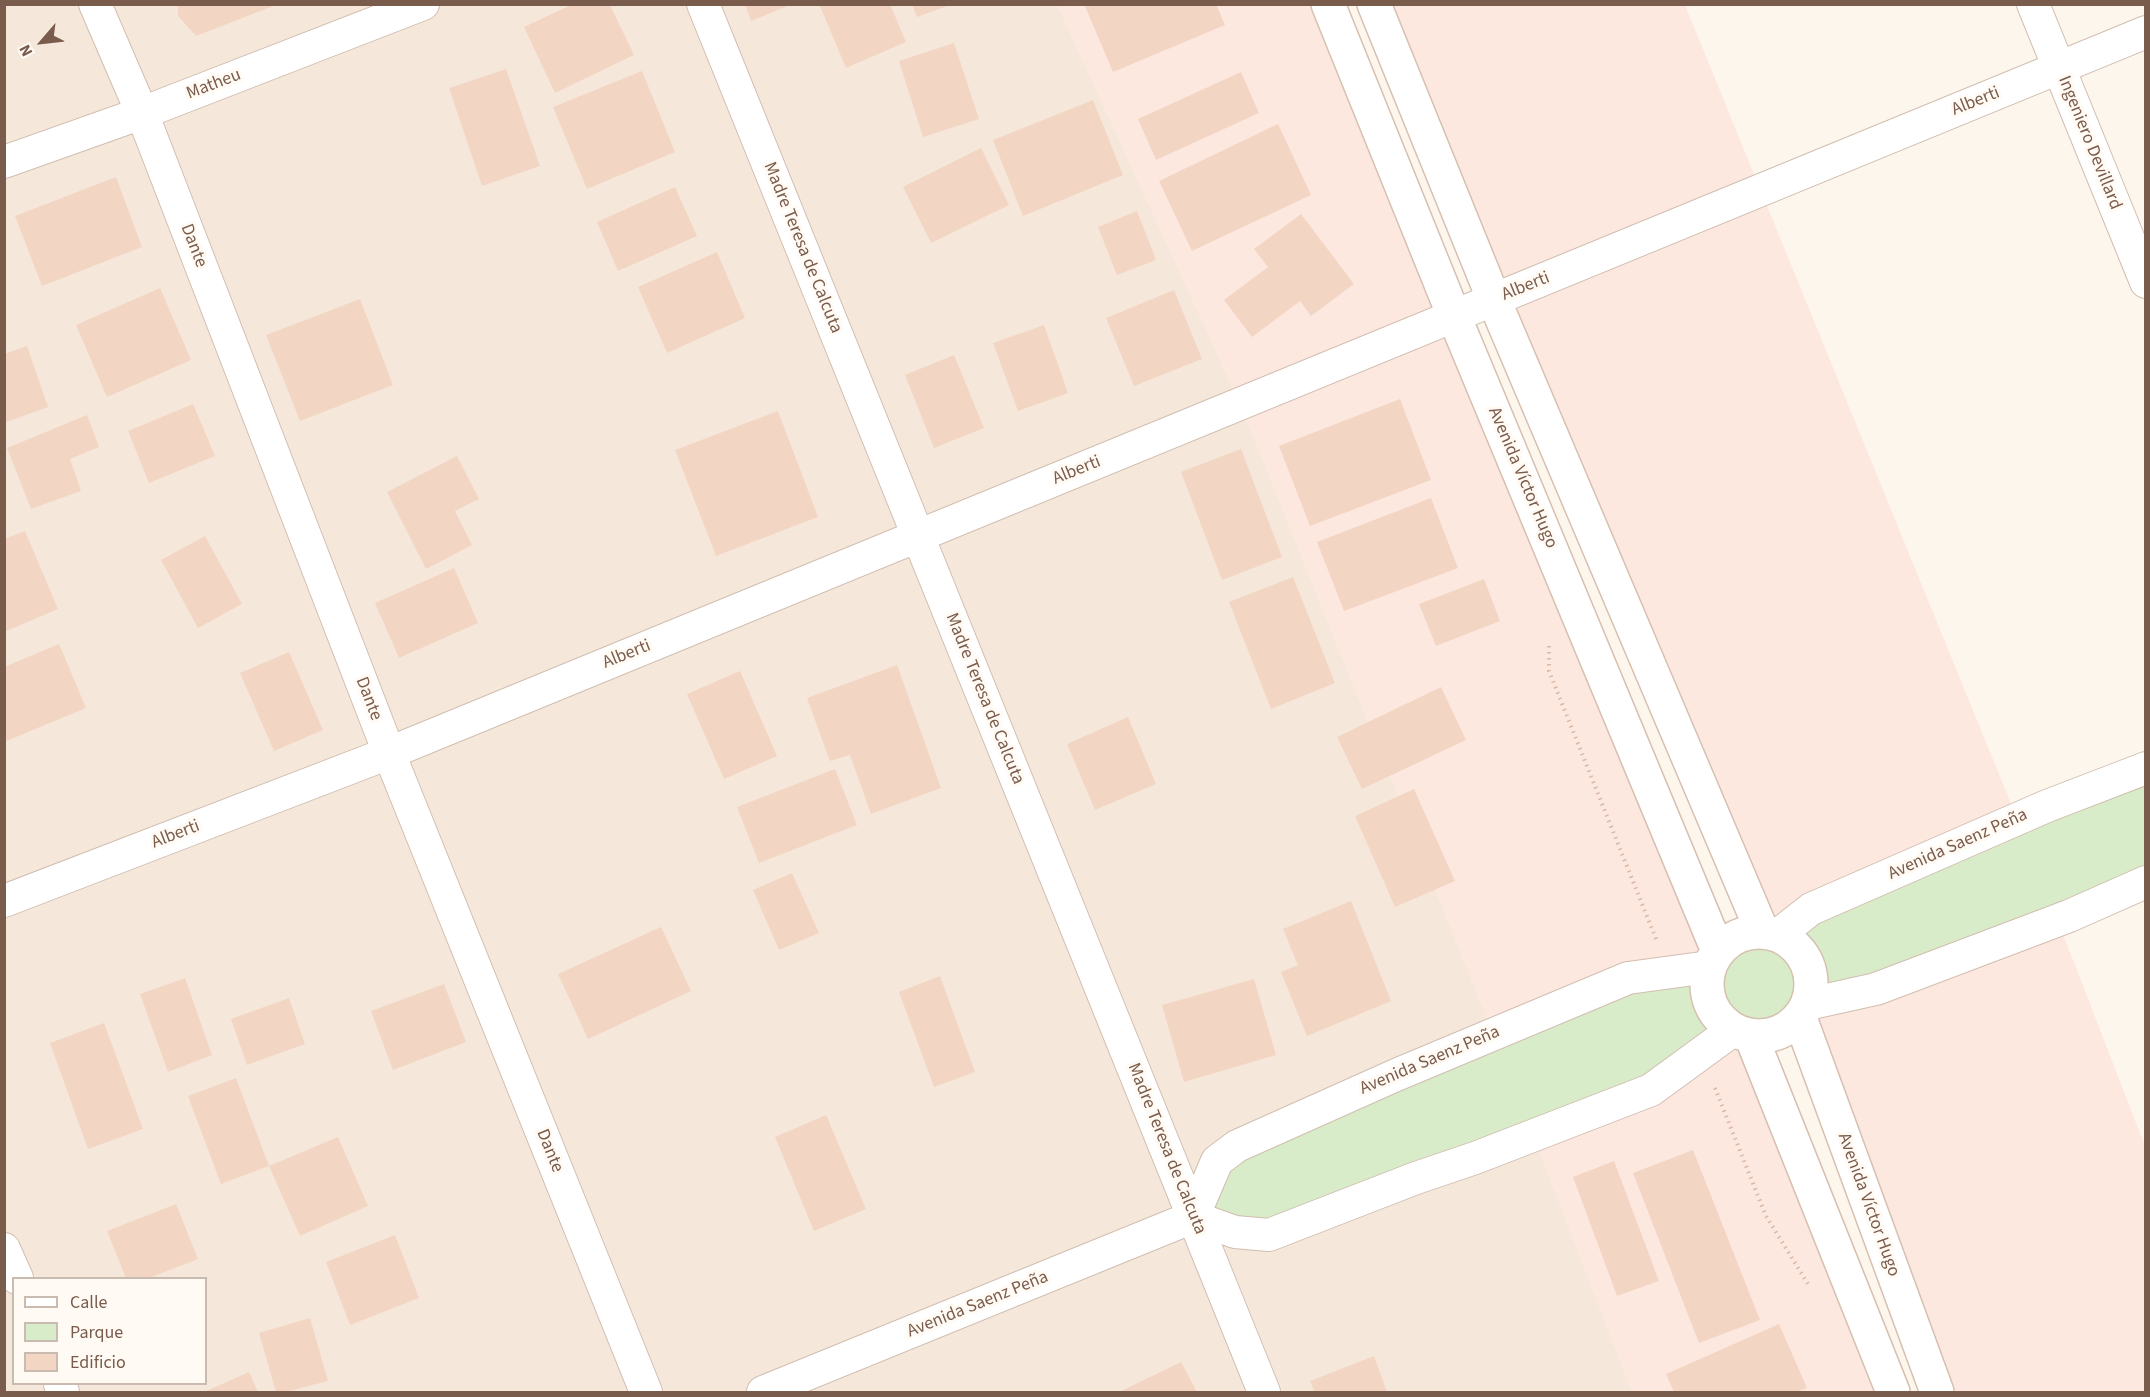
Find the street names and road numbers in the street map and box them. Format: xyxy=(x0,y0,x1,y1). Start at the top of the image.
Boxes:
street label: Matheu xyxy=(184,65,244,105)
street label: Ingeniero Devillard xyxy=(2052,73,2126,213)
street label: Alberti xyxy=(1949,83,2003,121)
street label: Madre Teresa de Calcuta xyxy=(758,159,846,337)
street label: Dante xyxy=(175,221,211,271)
street label: Alberti xyxy=(1499,268,1553,306)
street label: Avenida Víctor Hugo xyxy=(1482,404,1562,552)
street label: Alberti xyxy=(1050,452,1104,490)
street label: Madre Teresa de Calcuta xyxy=(940,610,1028,788)
street label: Alberti xyxy=(600,636,654,674)
street label: Dante xyxy=(350,674,386,724)
street label: Avenida Saenz Peña xyxy=(1885,805,2031,885)
street label: Alberti xyxy=(149,816,203,854)
street label: Avenida Saenz Peña xyxy=(1357,1022,1503,1100)
street label: Madre Teresa de Calcuta xyxy=(1122,1060,1210,1238)
street label: Dante xyxy=(531,1126,567,1176)
street label: Avenida Víctor Hugo xyxy=(1832,1130,1904,1280)
street label: Avenida Saenz Peña xyxy=(904,1267,1052,1343)

